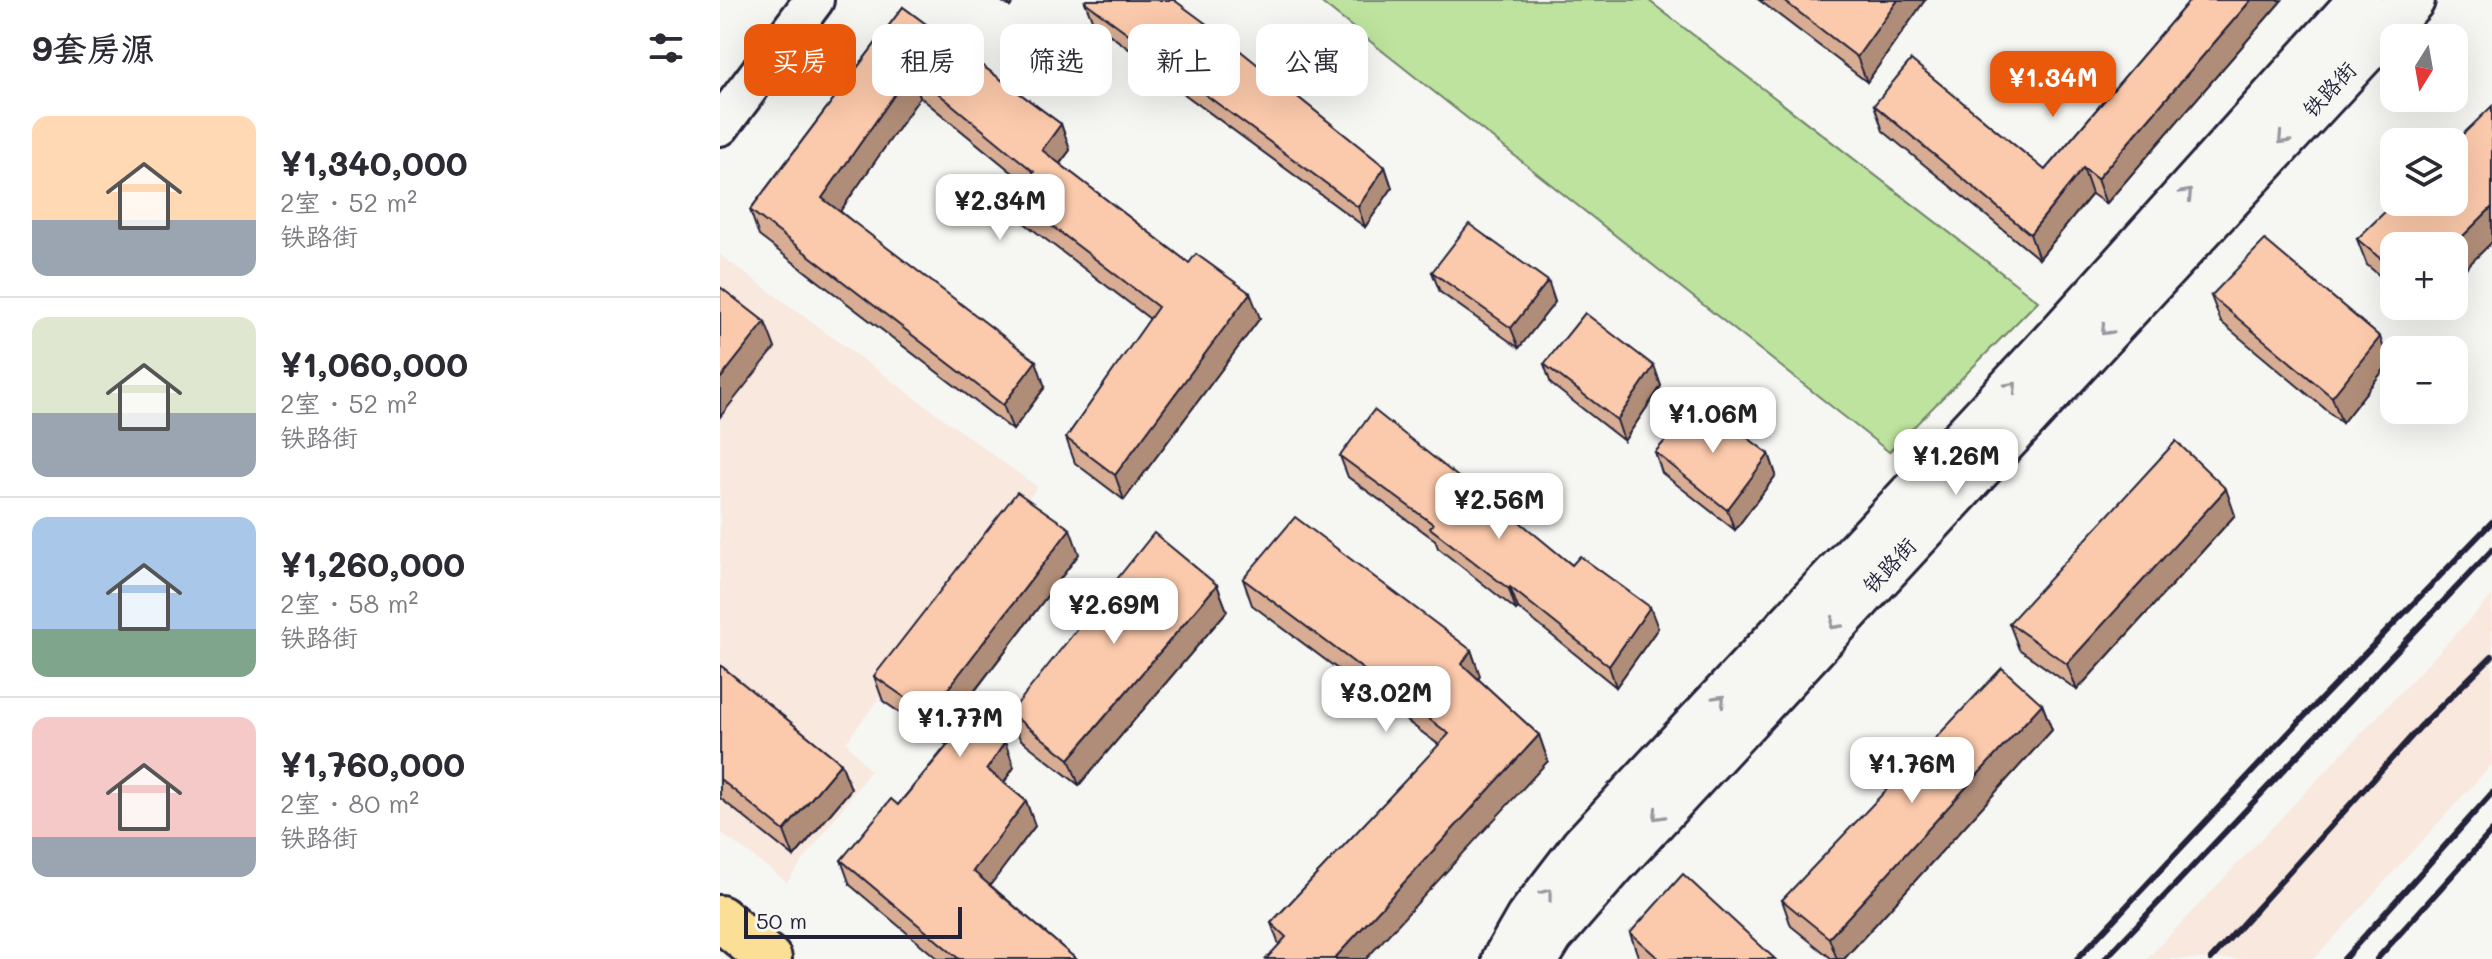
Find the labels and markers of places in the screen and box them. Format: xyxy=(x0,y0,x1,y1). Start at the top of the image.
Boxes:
pin: ¥1.34M xyxy=(1988,51,2118,119)
pin: ¥2.34M xyxy=(935,174,1065,242)
pin: ¥1.06M xyxy=(1648,387,1778,455)
pin: ¥1.26M xyxy=(1891,429,2021,497)
pin: ¥2.56M xyxy=(1434,473,1564,541)
pin: ¥2.69M xyxy=(1049,578,1179,646)
pin: ¥3.02M xyxy=(1321,666,1451,734)
pin: ¥1.77M xyxy=(895,691,1025,759)
pin: ¥1.76M xyxy=(1847,737,1977,805)

